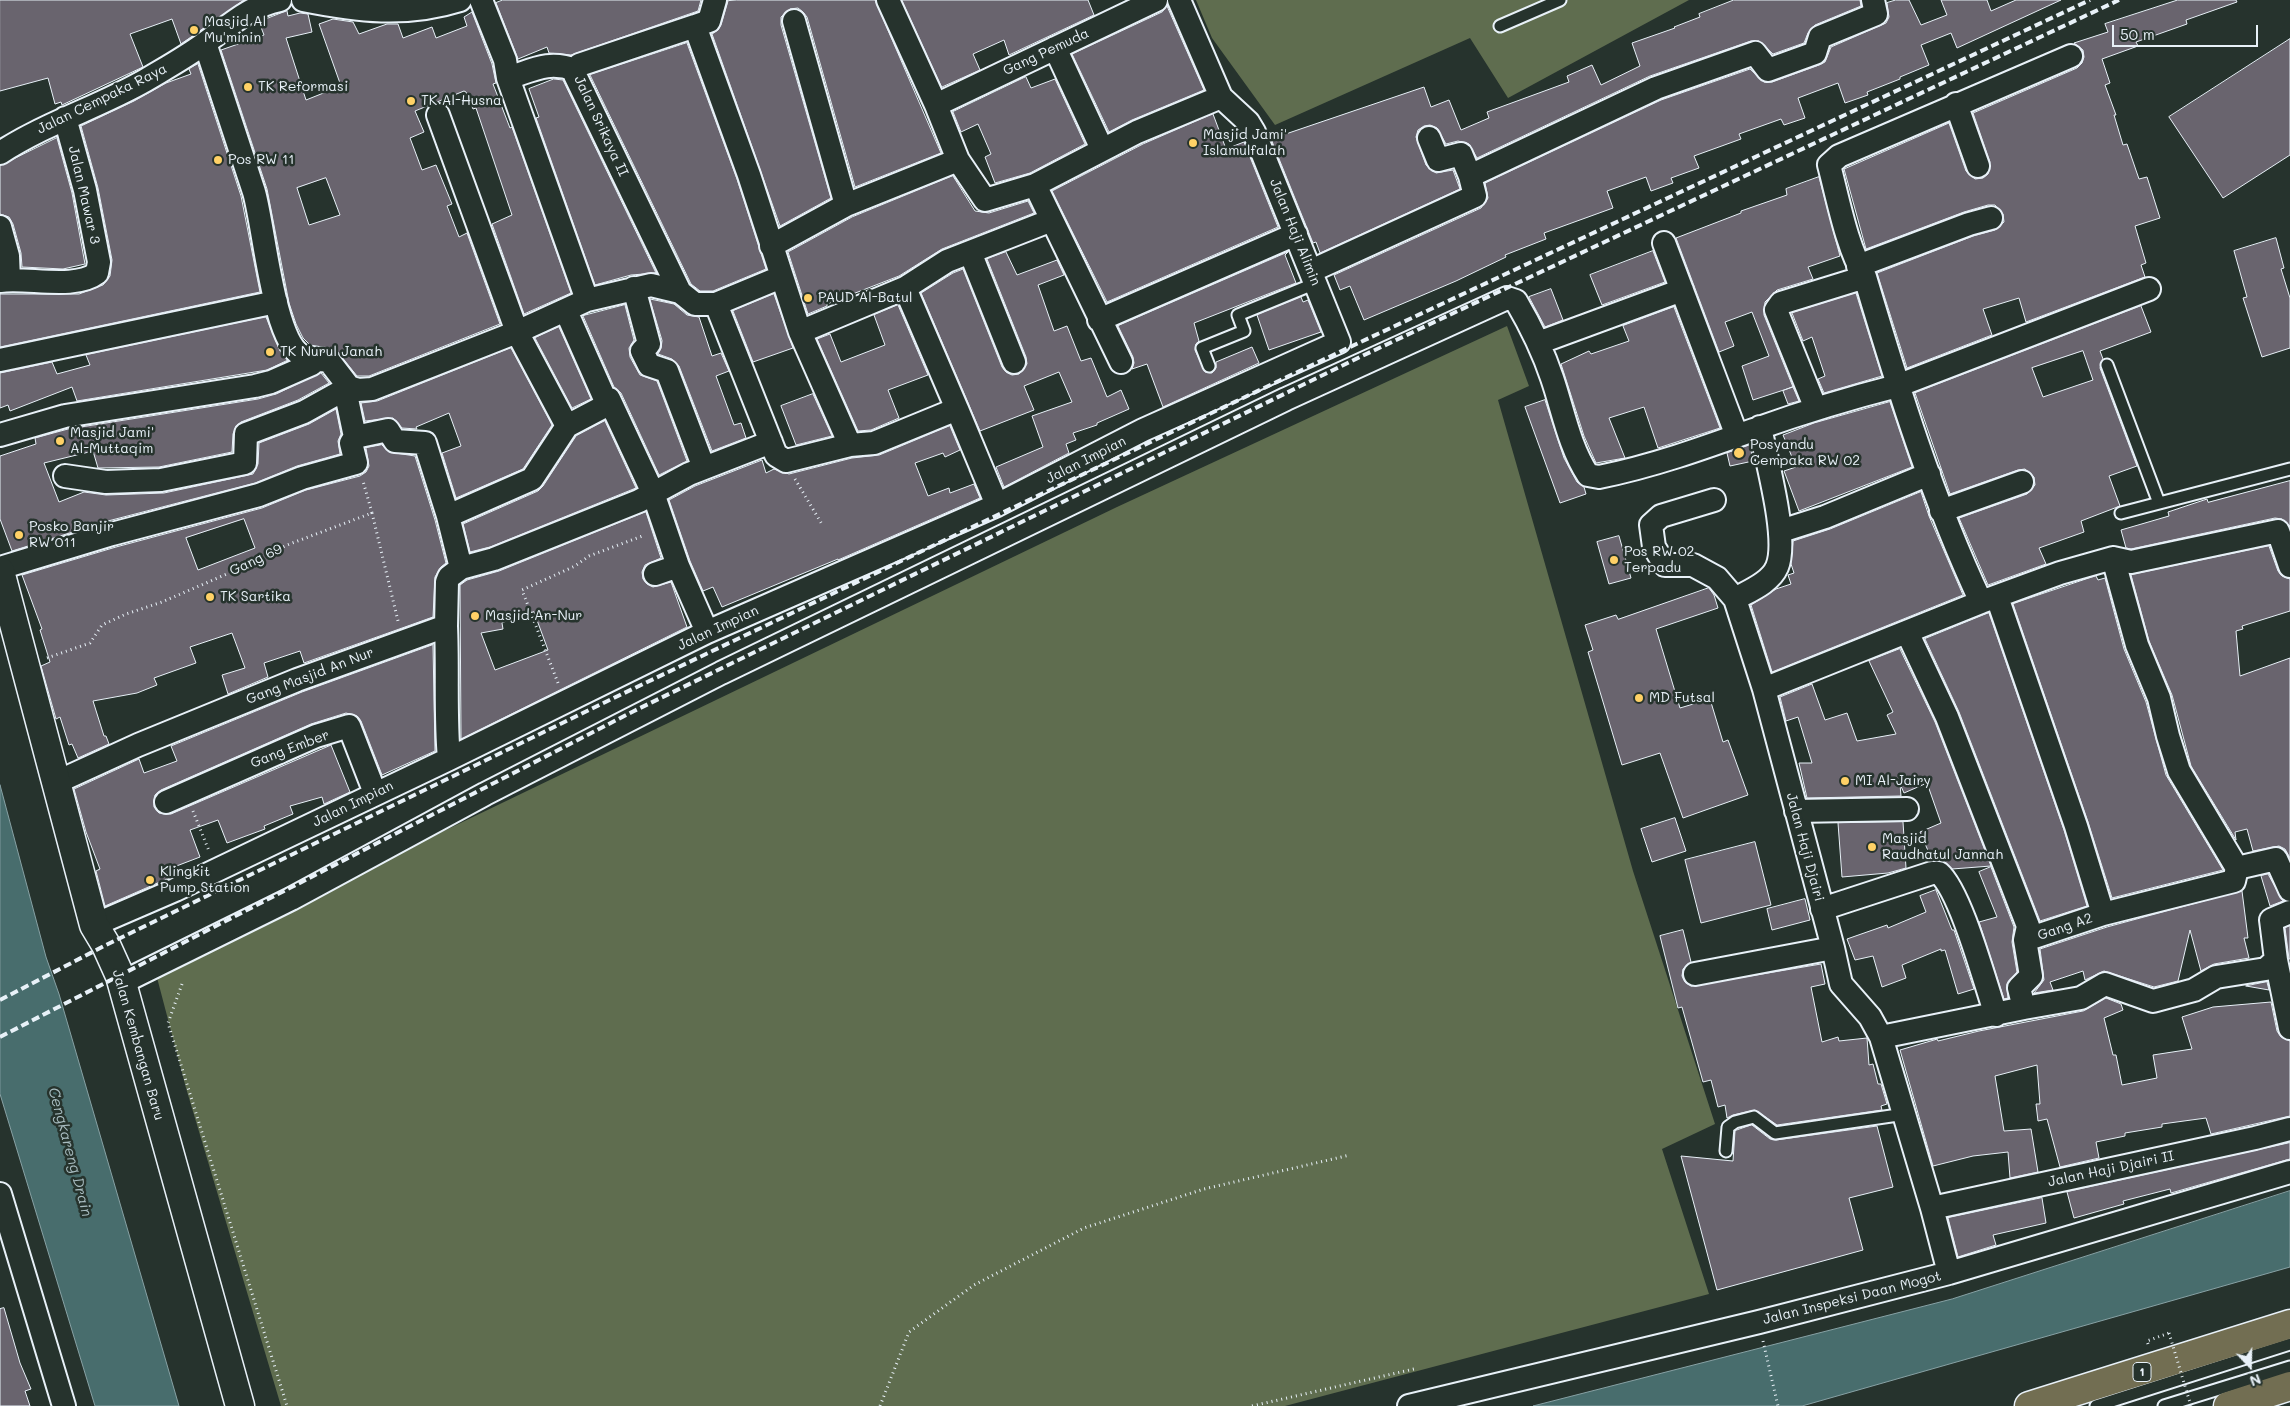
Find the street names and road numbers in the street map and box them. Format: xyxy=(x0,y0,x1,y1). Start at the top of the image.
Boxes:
street label: Gang Pemuda xyxy=(1000,25,1092,79)
street label: Jalan Cempaka Raya xyxy=(34,60,170,138)
street label: Jalan Srikaya II xyxy=(570,73,632,179)
street label: Jalan Mawar 3 xyxy=(65,144,103,246)
street label: Jalan Haji Alimin xyxy=(1266,176,1324,288)
street label: Jalan Impian xyxy=(1043,433,1129,487)
street label: Gang 69 xyxy=(227,541,285,579)
street label: Jalan Impian xyxy=(675,602,761,654)
street label: Gang Masjid An Nur xyxy=(244,644,376,708)
street label: Gang Ember xyxy=(248,726,332,772)
street label: Jalan Impian xyxy=(310,777,396,831)
street label: Jalan Haji Djairi xyxy=(1782,791,1828,903)
street label: Gang A2 xyxy=(2035,910,2095,944)
street label: Jalan Kembangan Baru xyxy=(108,968,168,1122)
street label: Jalan Haji Djairi II xyxy=(2046,1147,2176,1191)
street label: Jalan Inspeksi Daan Mogot xyxy=(1761,1268,1943,1328)
road number: 1 xyxy=(2133,1362,2151,1381)

